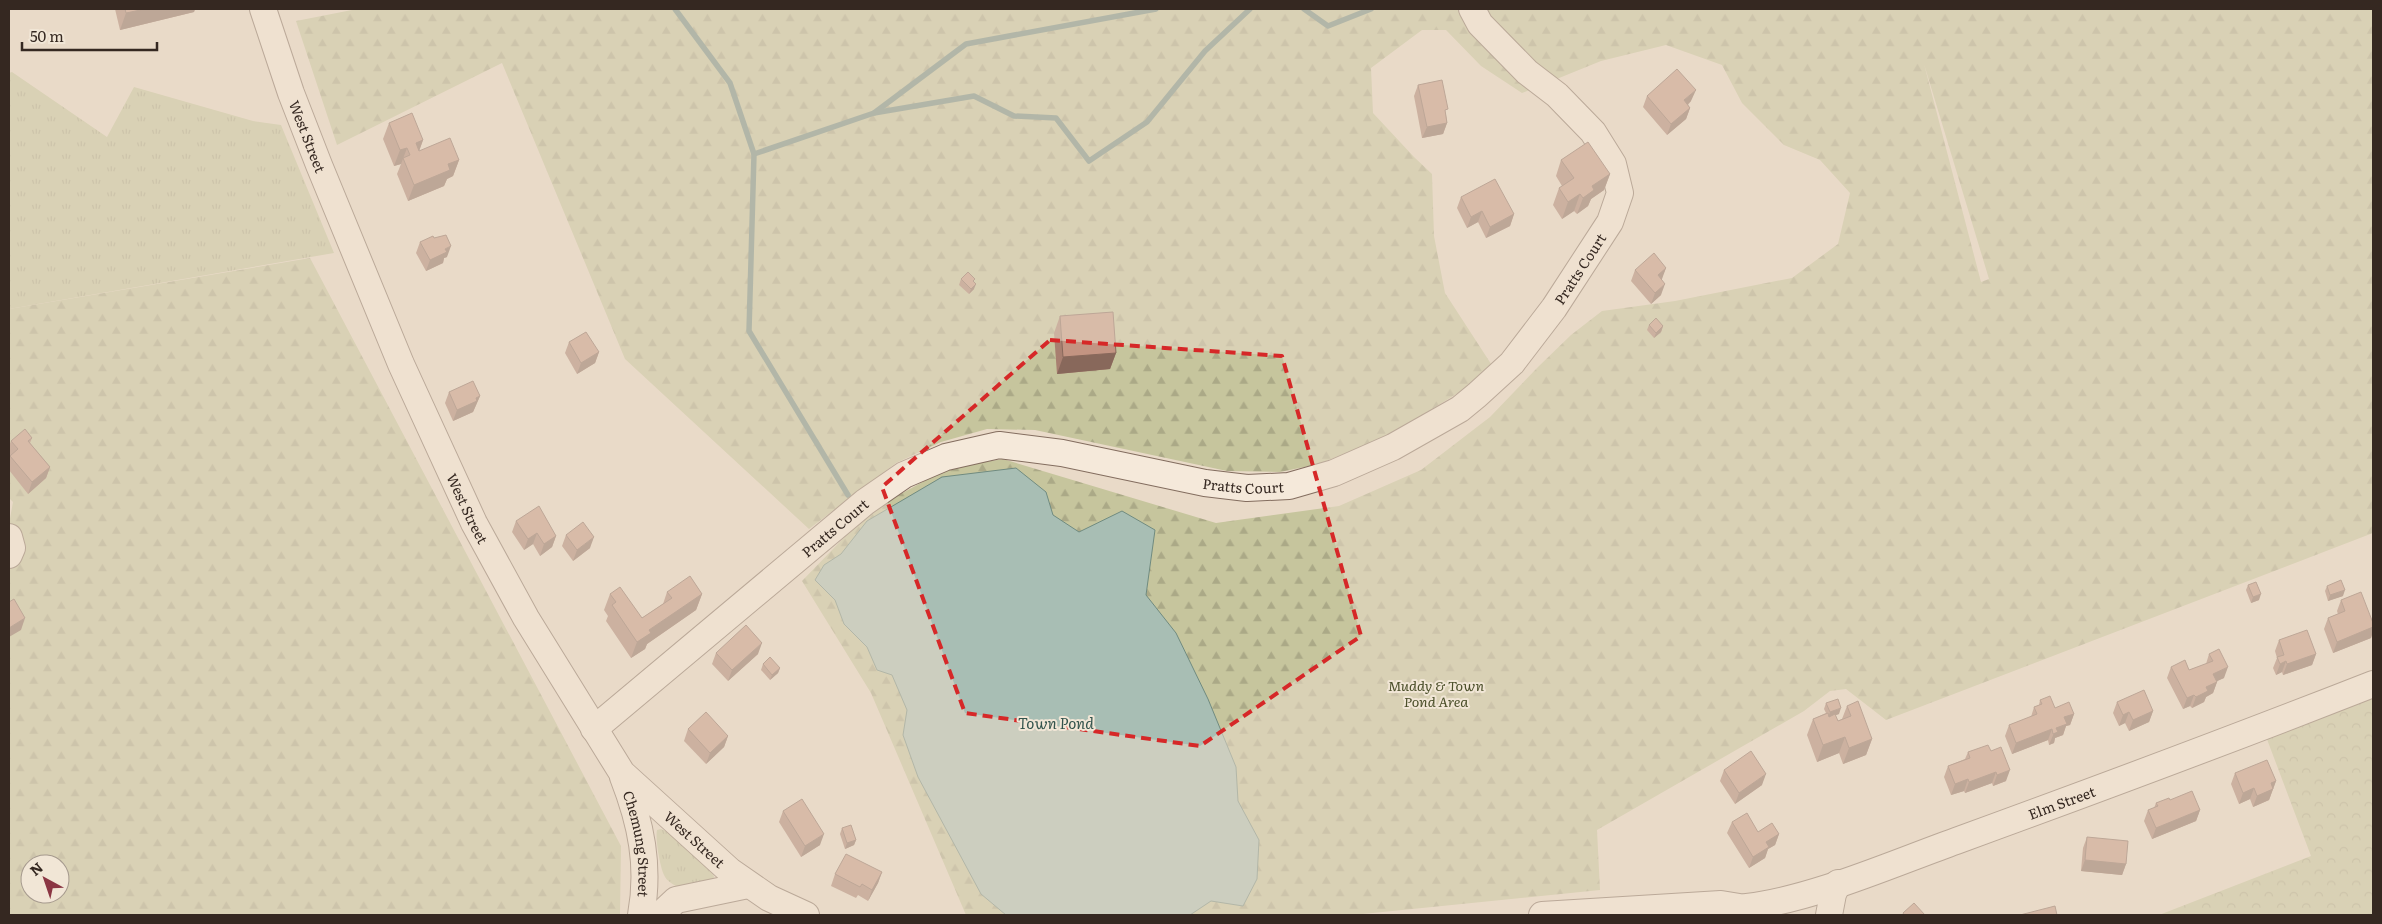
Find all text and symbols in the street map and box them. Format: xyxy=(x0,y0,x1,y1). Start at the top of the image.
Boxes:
scale bar xyxy=(22,20,158,52)
text: 50 m xyxy=(30,24,64,47)
street label: West Street xyxy=(285,97,331,176)
street label: Pratts Court xyxy=(1549,229,1610,308)
street label: West Street xyxy=(442,470,493,547)
street label: Pratts Court xyxy=(1201,473,1285,498)
street label: Pratts Court xyxy=(797,493,873,561)
park label: Muddy & Town Pond Area xyxy=(1388,675,1485,711)
water label: Town Pond xyxy=(1018,711,1094,734)
street label: Elm Street xyxy=(2025,781,2098,824)
street label: Chemung Street xyxy=(619,788,655,898)
street label: West Street xyxy=(660,806,730,872)
north arrow xyxy=(20,854,70,904)
text: N xyxy=(25,857,47,880)

